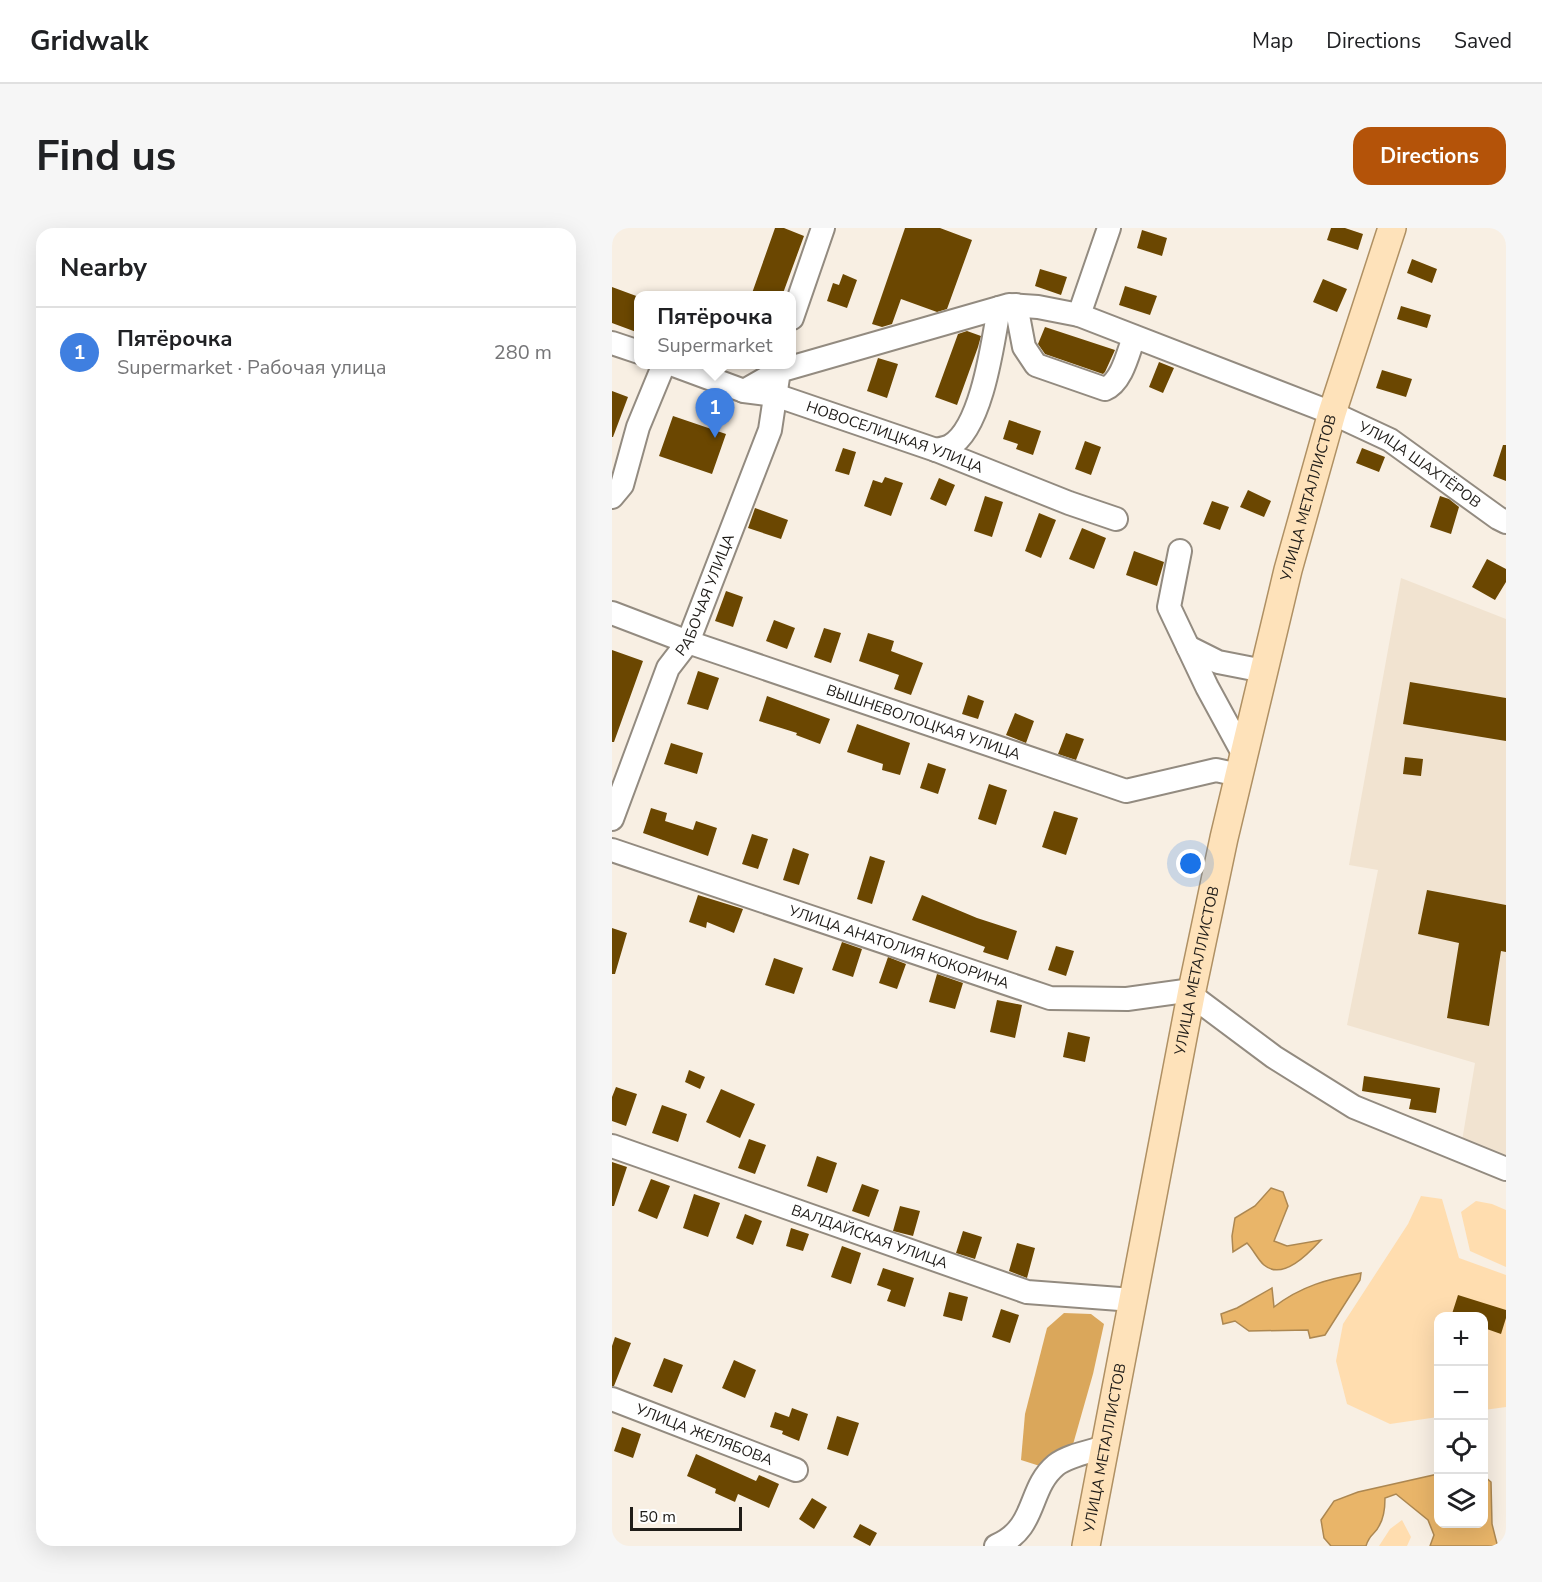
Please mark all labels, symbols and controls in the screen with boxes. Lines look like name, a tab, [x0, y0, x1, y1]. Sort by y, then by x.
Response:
text: Gridwalk	[30, 22, 148, 60]
text: Map	[1252, 27, 1293, 55]
text: Directions	[1326, 27, 1421, 55]
text: Saved	[1454, 27, 1512, 55]
button: Directions	[1353, 127, 1506, 185]
text: Find us	[36, 128, 176, 185]
text: Nearby	[60, 250, 147, 285]
popup	[634, 291, 796, 369]
text: Пятёрочка	[657, 302, 773, 332]
text: Пятёрочка	[117, 324, 233, 354]
text: Supermarket	[657, 332, 772, 359]
text: 1	[74, 339, 86, 366]
text: 280 m	[494, 339, 552, 366]
text: Supermarket · Рабочая улица	[117, 354, 386, 381]
pin: 1	[696, 388, 734, 438]
street label: НОВОСЕЛИЦКАЯ УЛИЦА	[804, 396, 986, 478]
street label: УЛИЦА МЕТАЛЛИСТОВ	[1276, 412, 1341, 584]
street label: УЛИЦА ШАХТЁРОВ	[1354, 416, 1485, 513]
street label: РАБОЧАЯ УЛИЦА	[671, 531, 739, 660]
street label: ВЫШНЕВОЛОЦКАЯ УЛИЦА	[824, 680, 1023, 764]
your location	[1176, 849, 1205, 878]
street label: УЛИЦА МЕТАЛЛИСТОВ	[1170, 884, 1224, 1058]
street label: УЛИЦА АНАТОЛИЯ КОКОРИНА	[785, 900, 1012, 994]
street label: ВАЛДАЙСКАЯ УЛИЦА	[788, 1200, 951, 1273]
map controls	[1434, 1312, 1488, 1528]
button: +	[1434, 1312, 1488, 1366]
street label: УЛИЦА МЕТАЛЛИСТОВ	[1079, 1361, 1131, 1535]
button: −	[1434, 1366, 1488, 1420]
street label: УЛИЦА ЖЕЛЯБОВА	[632, 1399, 776, 1470]
button: locate	[1434, 1420, 1488, 1474]
button: layers	[1434, 1474, 1488, 1528]
scale bar	[630, 1504, 742, 1532]
text: 50 m	[639, 1506, 676, 1528]

